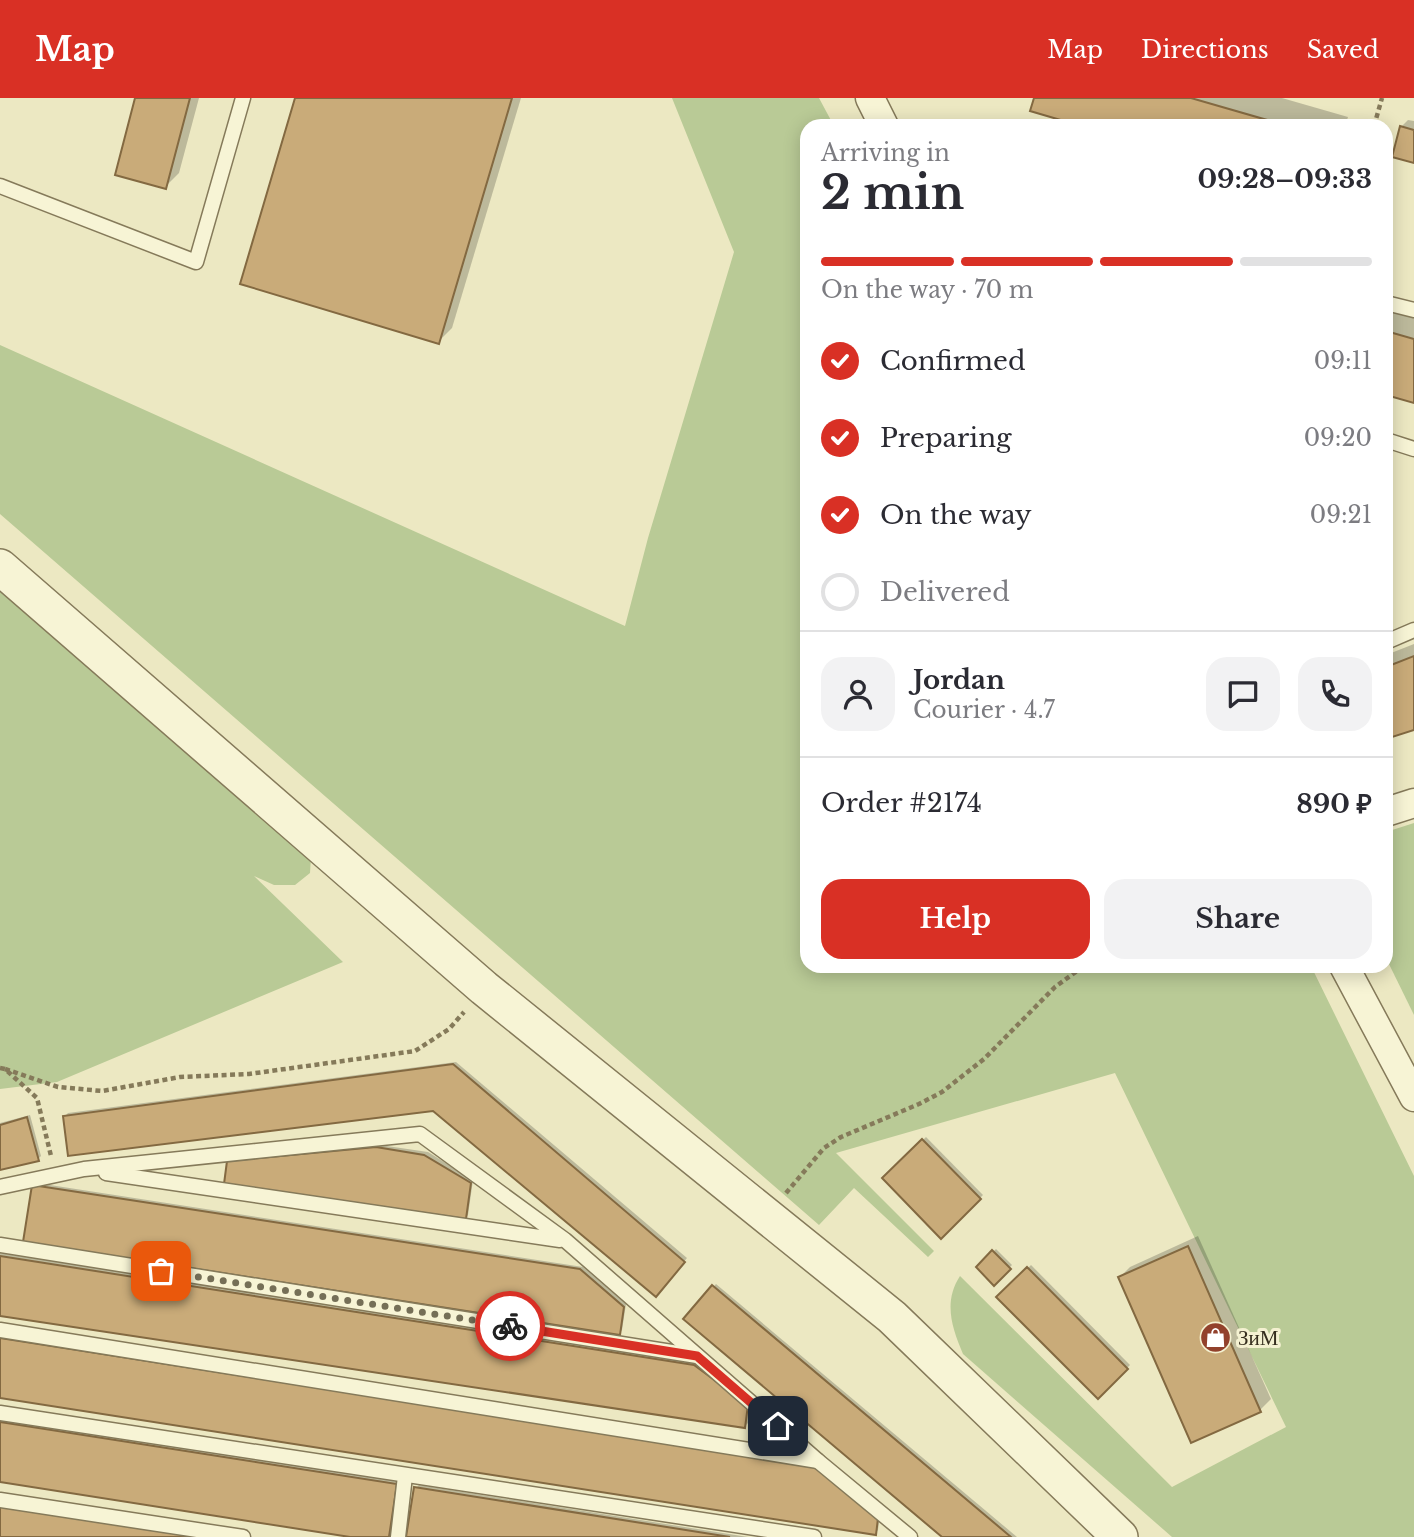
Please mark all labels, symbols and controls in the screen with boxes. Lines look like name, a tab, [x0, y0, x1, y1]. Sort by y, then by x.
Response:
text: Map	[35, 29, 115, 70]
text: Map	[1047, 35, 1103, 64]
text: Directions	[1141, 35, 1269, 64]
text: Saved	[1307, 35, 1379, 64]
text: Arriving in	[821, 139, 950, 167]
text: 09:28–09:33	[1197, 163, 1372, 195]
text: 2 min	[821, 164, 964, 221]
text: On the way · 70 m	[821, 276, 1034, 304]
icon: check	[821, 342, 859, 380]
text: Confirmed	[880, 345, 1025, 377]
text: 09:11	[1314, 347, 1372, 375]
icon: check	[821, 419, 859, 457]
text: Preparing	[880, 422, 1012, 454]
text: 09:20	[1304, 424, 1372, 452]
icon: check	[821, 496, 859, 534]
text: On the way	[880, 499, 1032, 531]
text: 09:21	[1310, 501, 1372, 529]
text: Delivered	[880, 576, 1010, 608]
button: person	[821, 657, 895, 731]
button: chat	[1206, 657, 1280, 731]
button: phone	[1298, 657, 1372, 731]
text: Jordan	[913, 664, 1005, 696]
text: Courier · 4.7	[913, 696, 1055, 724]
text: Order #2174	[821, 787, 982, 819]
text: 890 ₽	[1296, 788, 1372, 820]
button: Help	[821, 879, 1090, 959]
button: Share	[1104, 879, 1372, 959]
pin	[131, 1241, 191, 1301]
icon: bag	[142, 1252, 180, 1290]
courier	[475, 1291, 545, 1361]
icon: bike	[491, 1307, 529, 1345]
shop icon: ЗиМ	[1198, 1321, 1232, 1355]
place label: ЗиМ	[1238, 1325, 1279, 1351]
pin	[748, 1396, 808, 1456]
icon: home	[759, 1407, 797, 1445]

